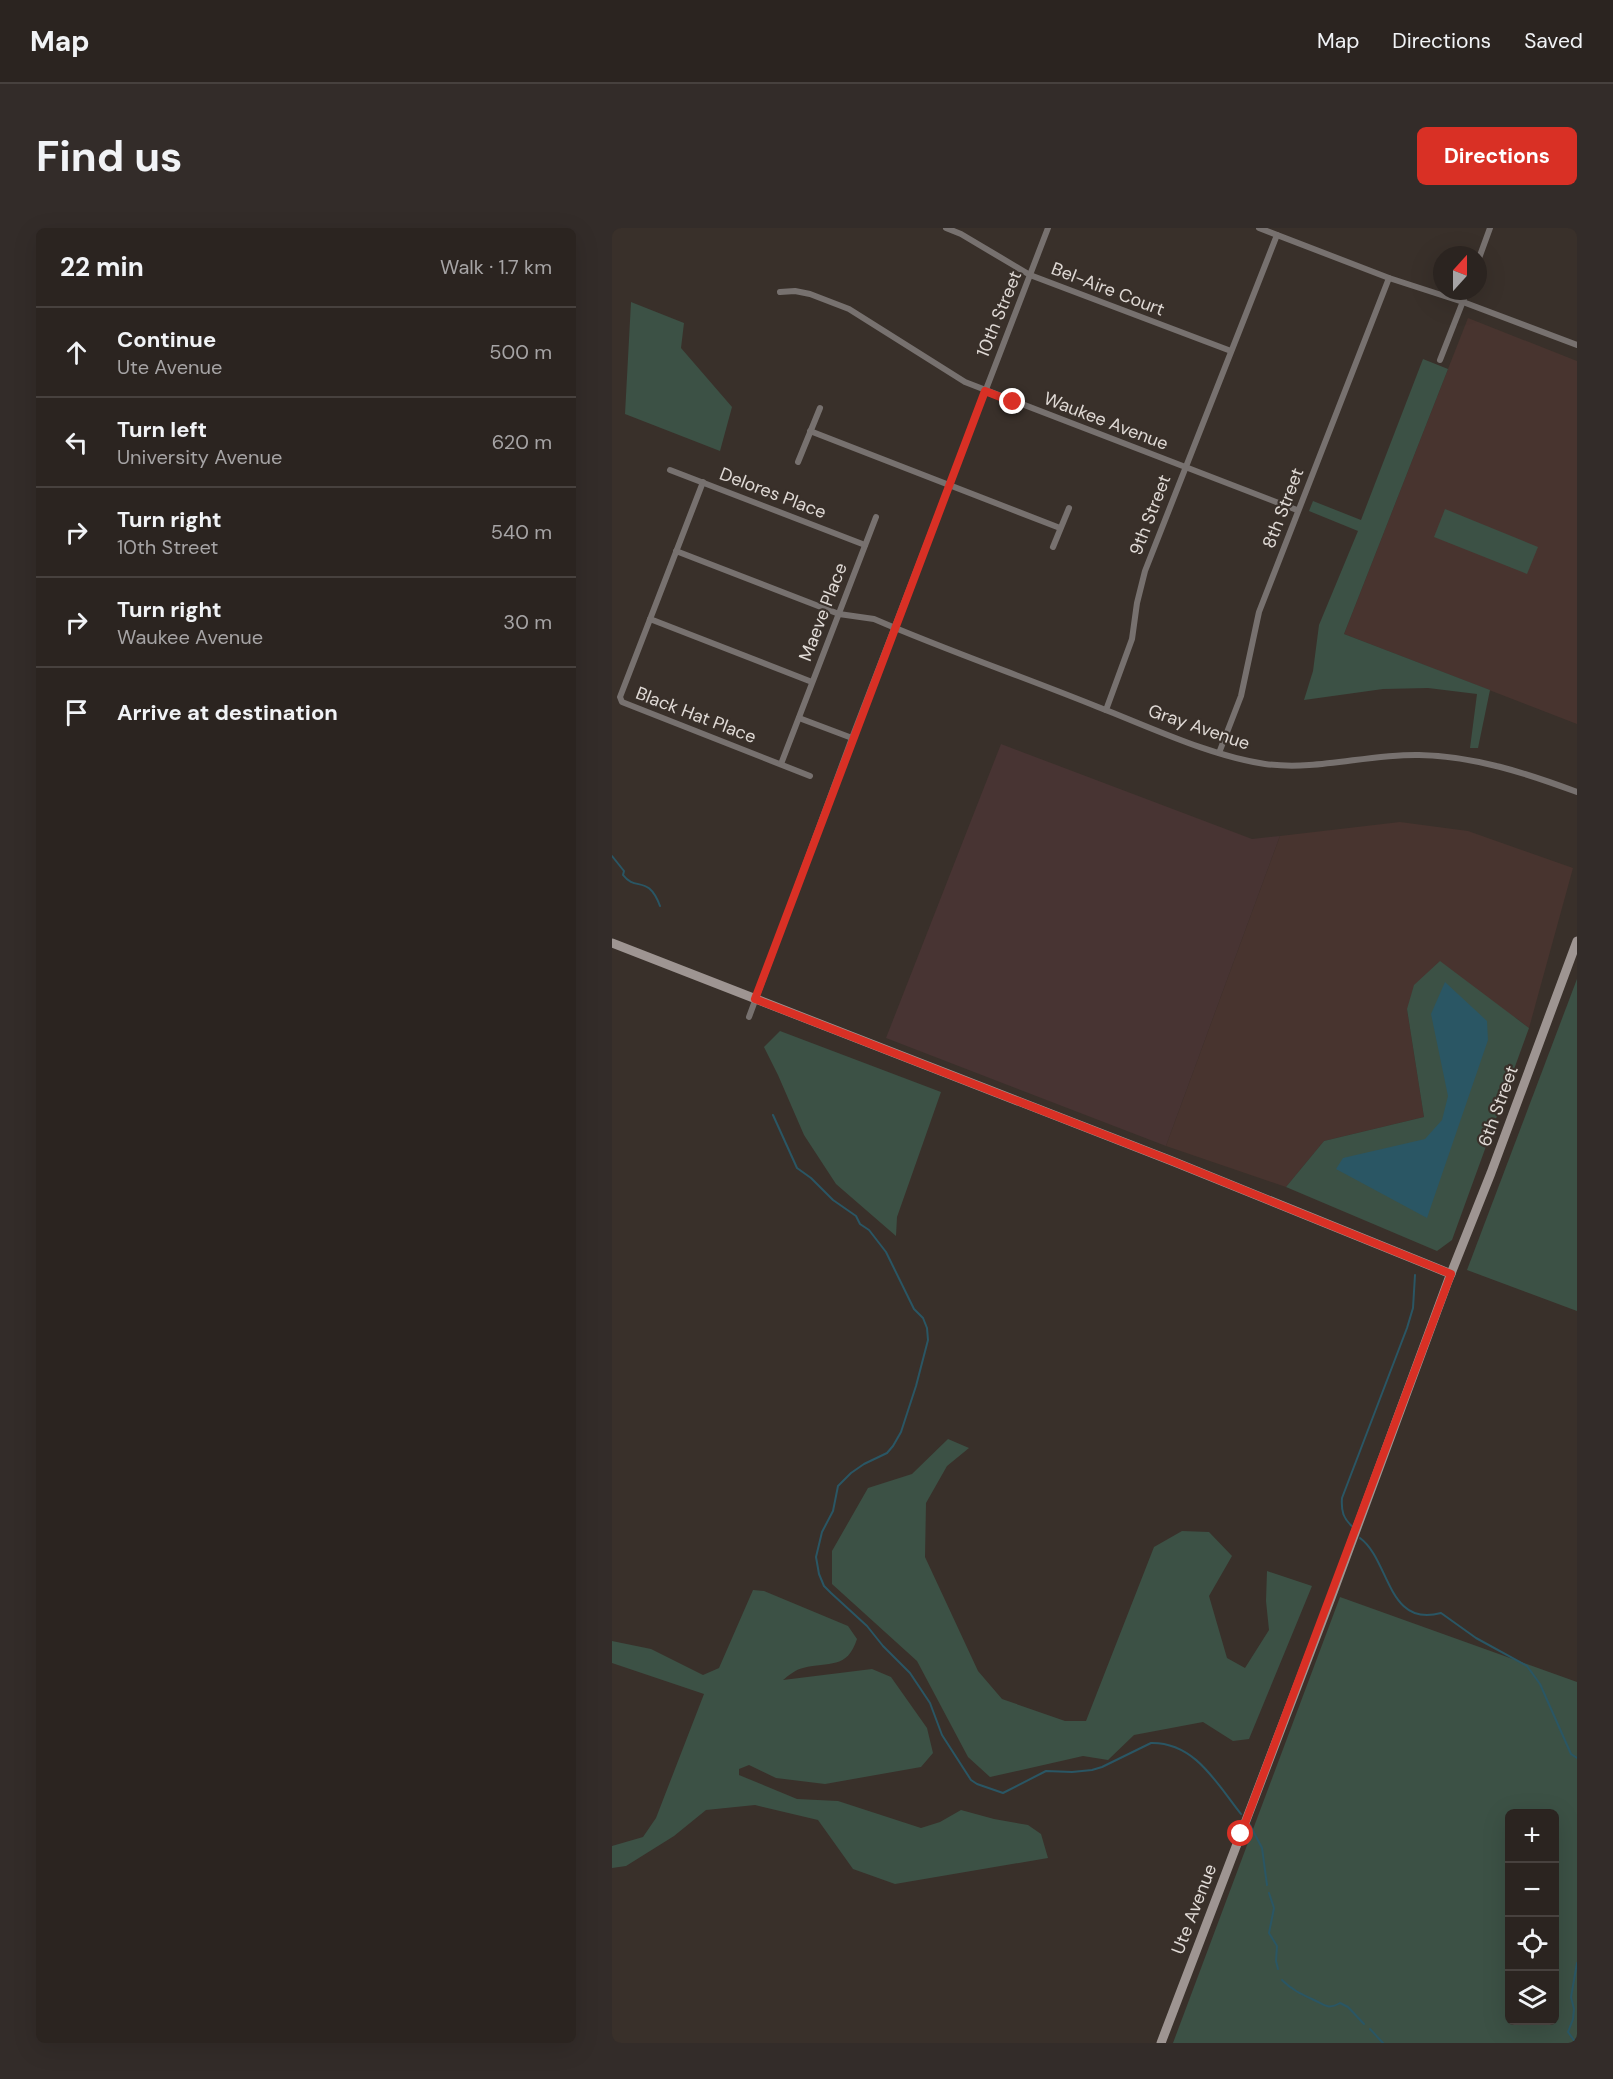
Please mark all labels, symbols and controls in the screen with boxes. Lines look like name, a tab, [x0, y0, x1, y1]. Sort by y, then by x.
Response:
text: Map	[30, 23, 90, 60]
text: Map	[1317, 27, 1359, 55]
text: Directions	[1392, 27, 1491, 55]
text: Saved	[1524, 27, 1583, 55]
button: Directions	[1417, 127, 1577, 185]
text: Find us	[36, 129, 182, 184]
north arrow	[1433, 246, 1487, 300]
text: 22 min	[60, 250, 144, 284]
text: Walk · 1.7 km	[440, 254, 552, 280]
street label: Bel-Aire Court	[1048, 256, 1168, 322]
street label: 10th Street	[971, 267, 1027, 361]
text: Continue	[117, 325, 216, 354]
icon: ahead	[60, 336, 93, 369]
text: 500 m	[489, 339, 552, 365]
text: Ute Avenue	[117, 354, 222, 380]
street label: Waukee Avenue	[1040, 386, 1172, 456]
route end	[999, 388, 1025, 414]
text: Turn left	[117, 415, 207, 444]
icon: left	[60, 426, 93, 459]
text: 620 m	[492, 429, 552, 455]
text: University Avenue	[117, 444, 282, 470]
street label: Delores Place	[716, 462, 830, 524]
street label: 8th Street	[1257, 464, 1309, 552]
street label: 9th Street	[1124, 471, 1176, 559]
text: Turn right	[117, 505, 222, 534]
icon: right	[60, 516, 93, 549]
text: 540 m	[491, 519, 552, 545]
text: 10th Street	[117, 534, 218, 560]
street label: Maeve Place	[793, 559, 853, 665]
text: Turn right	[117, 595, 222, 624]
icon: right	[60, 606, 93, 639]
text: 30 m	[503, 609, 552, 635]
text: Waukee Avenue	[117, 624, 263, 650]
street label: Black Hat Place	[632, 681, 760, 749]
icon: arrive	[60, 696, 93, 729]
text: Arrive at destination	[117, 698, 338, 727]
street label: Gray Avenue	[1145, 698, 1253, 756]
street label: 6th Street	[1472, 1062, 1524, 1150]
map controls	[1505, 1809, 1559, 2025]
button: +	[1505, 1809, 1559, 1863]
route start	[1227, 1820, 1253, 1846]
street label: Ute Avenue	[1166, 1860, 1222, 1958]
button: −	[1505, 1863, 1559, 1917]
button: locate	[1505, 1917, 1559, 1971]
button: layers	[1505, 1971, 1559, 2025]

